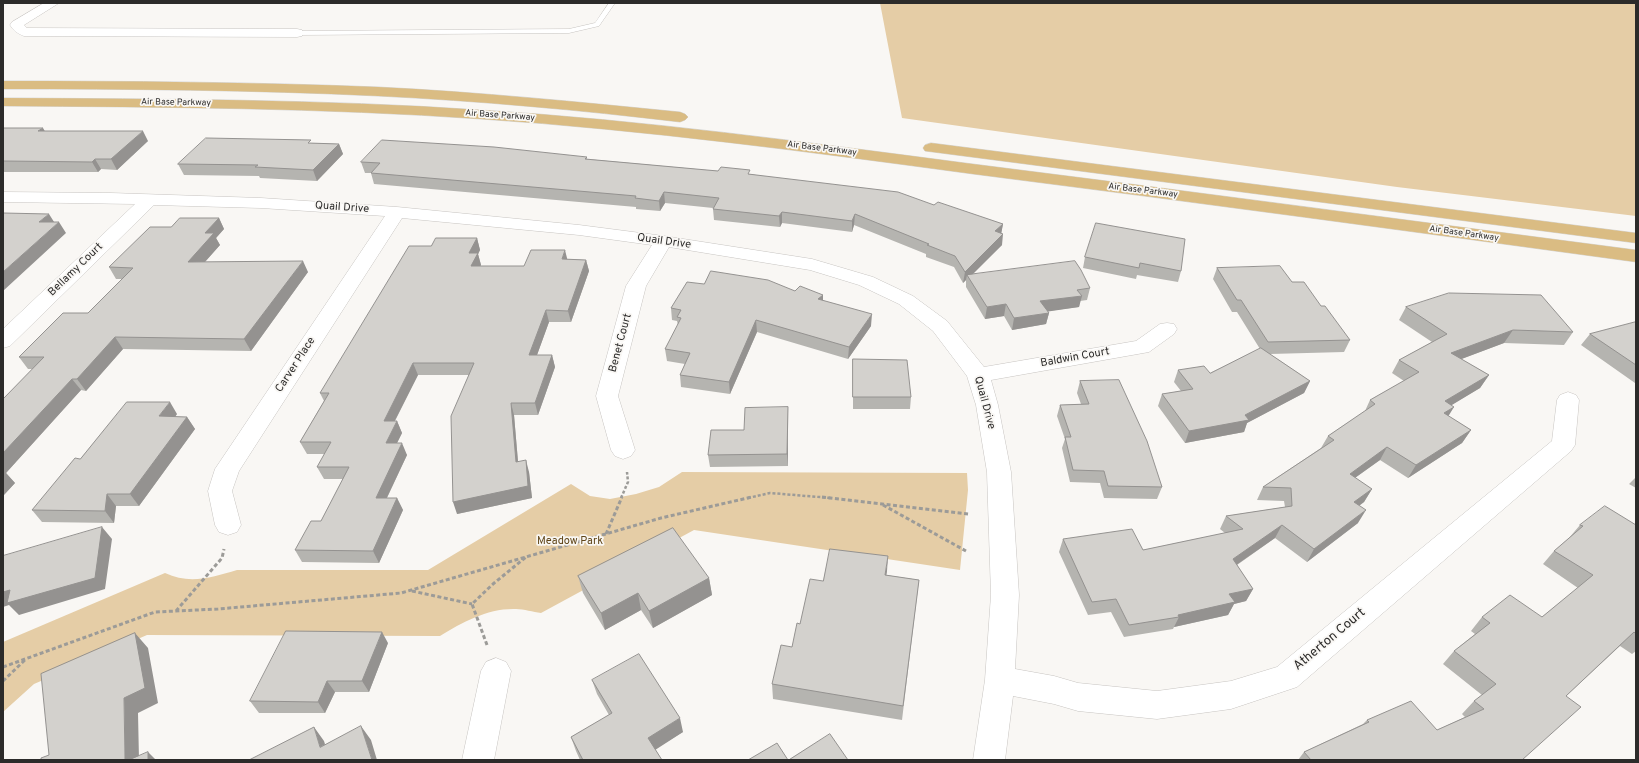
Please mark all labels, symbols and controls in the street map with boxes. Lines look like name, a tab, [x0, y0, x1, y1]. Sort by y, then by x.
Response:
street label: Air Base Parkway	[141, 97, 211, 109]
street label: Air Base Parkway	[465, 108, 535, 124]
street label: Air Base Parkway	[787, 139, 857, 159]
street label: Air Base Parkway	[1108, 181, 1178, 201]
street label: Quail Drive	[314, 200, 370, 216]
street label: Air Base Parkway	[1429, 224, 1499, 244]
street label: Quail Drive	[636, 232, 692, 252]
street label: Bellamy Court	[46, 241, 106, 299]
street label: Benet Court	[607, 312, 635, 374]
street label: Carver Place	[273, 335, 319, 395]
street label: Baldwin Court	[1039, 345, 1111, 371]
street label: Quail Drive	[971, 375, 997, 431]
park label: Meadow Park	[537, 535, 603, 549]
street label: Atherton Court	[1291, 605, 1369, 675]

